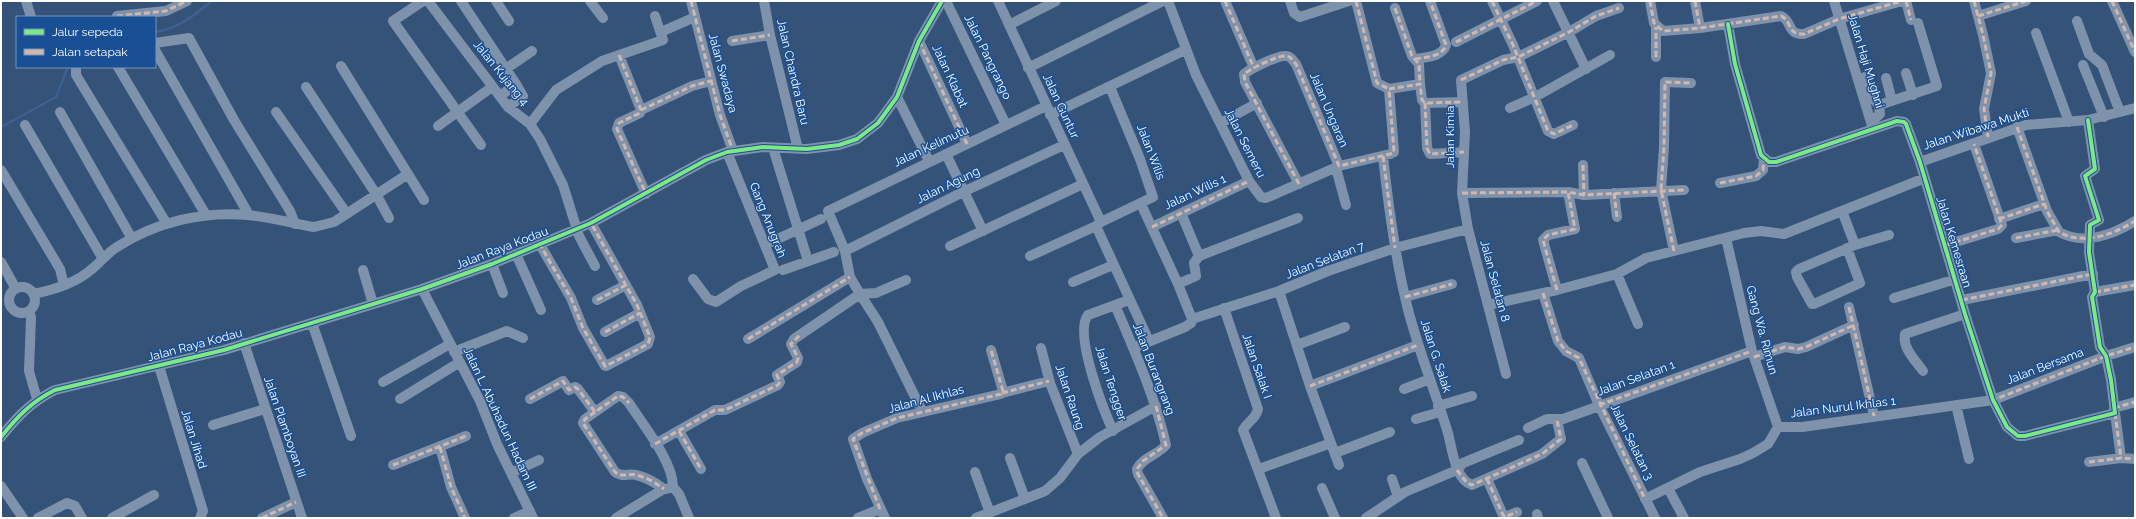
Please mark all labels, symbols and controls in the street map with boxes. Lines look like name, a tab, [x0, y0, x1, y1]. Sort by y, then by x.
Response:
street label: Jalan Pangrango	[961, 12, 1015, 102]
street label: Jalan Haji Mughni	[1845, 12, 1887, 110]
legend	[16, 16, 156, 68]
street label: Jalan Chandra Baru	[774, 18, 812, 126]
text: Jalur sepeda	[52, 25, 123, 39]
street label: Jalan Swadaya	[706, 32, 740, 114]
street label: Jalan Kujang 4	[470, 38, 532, 109]
street label: Jalan Klabat	[929, 42, 971, 110]
text: Jalan setapak	[52, 45, 128, 59]
street label: Jalan Guntur	[1040, 71, 1082, 141]
street label: Jalan Ungaran	[1307, 71, 1351, 149]
street label: Jalan Wibawa Mukti	[1921, 105, 2031, 153]
street label: Jalan Semeru	[1222, 106, 1268, 180]
street label: Jalan Kimia	[1443, 106, 1457, 168]
street label: Jalan Kelimutu	[891, 122, 971, 170]
street label: Jalan Wilis	[1134, 122, 1168, 182]
street label: Jalan Agung	[914, 164, 982, 206]
street label: Jalan Wilis 1	[1162, 172, 1228, 212]
street label: Gang Anugrah	[747, 180, 789, 260]
street label: Jalan Kemesraan	[1933, 195, 1975, 289]
street label: Jalan Raya Kodau	[454, 224, 550, 272]
street label: Jalan Selatan 7	[1284, 238, 1367, 281]
street label: Jalan Selatan 8	[1477, 239, 1513, 323]
street label: Gang Wa. Rimun	[1743, 284, 1781, 376]
street label: Jalan G. Salak	[1418, 318, 1455, 395]
street label: Jalan Burangrang	[1130, 321, 1178, 417]
street label: Jalan Raya Kodau	[146, 326, 244, 364]
street label: Jalan Salak I	[1239, 332, 1275, 400]
street label: Jalan Tengger	[1092, 344, 1130, 423]
street label: Jalan L. Abuhadun Hadam III	[460, 345, 540, 493]
street label: Jalan Bersama	[2005, 345, 2085, 387]
street label: Jalan Selatan 1	[1595, 357, 1677, 399]
street label: Jalan Raung	[1052, 363, 1088, 431]
street label: Jalan Plamboyan III	[261, 374, 309, 480]
street label: Jalan Al Ikhlas	[887, 382, 966, 416]
street label: Jalan Nurul Ikhlas 1	[1790, 394, 1896, 420]
street label: Jalan Selatan 3	[1607, 402, 1657, 482]
street label: Jalan Jihad	[178, 408, 210, 470]

